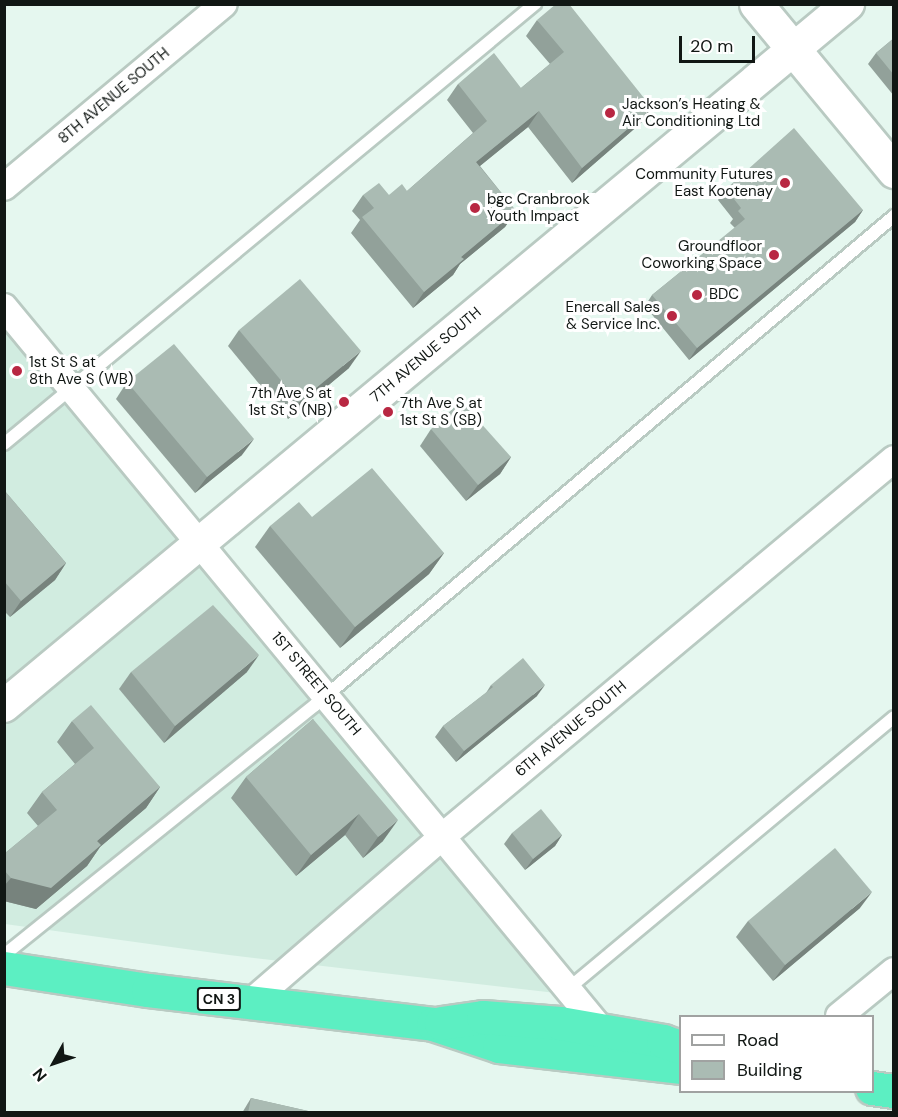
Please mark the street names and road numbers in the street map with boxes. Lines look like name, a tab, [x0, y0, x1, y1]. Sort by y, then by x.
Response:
street label: 8TH AVENUE SOUTH	[55, 44, 173, 148]
street label: 7TH AVENUE SOUTH	[367, 303, 485, 407]
street label: 1ST STREET SOUTH	[268, 629, 364, 739]
street label: 6TH AVENUE SOUTH	[512, 677, 630, 781]
road number: CN 3	[196, 988, 242, 1010]

